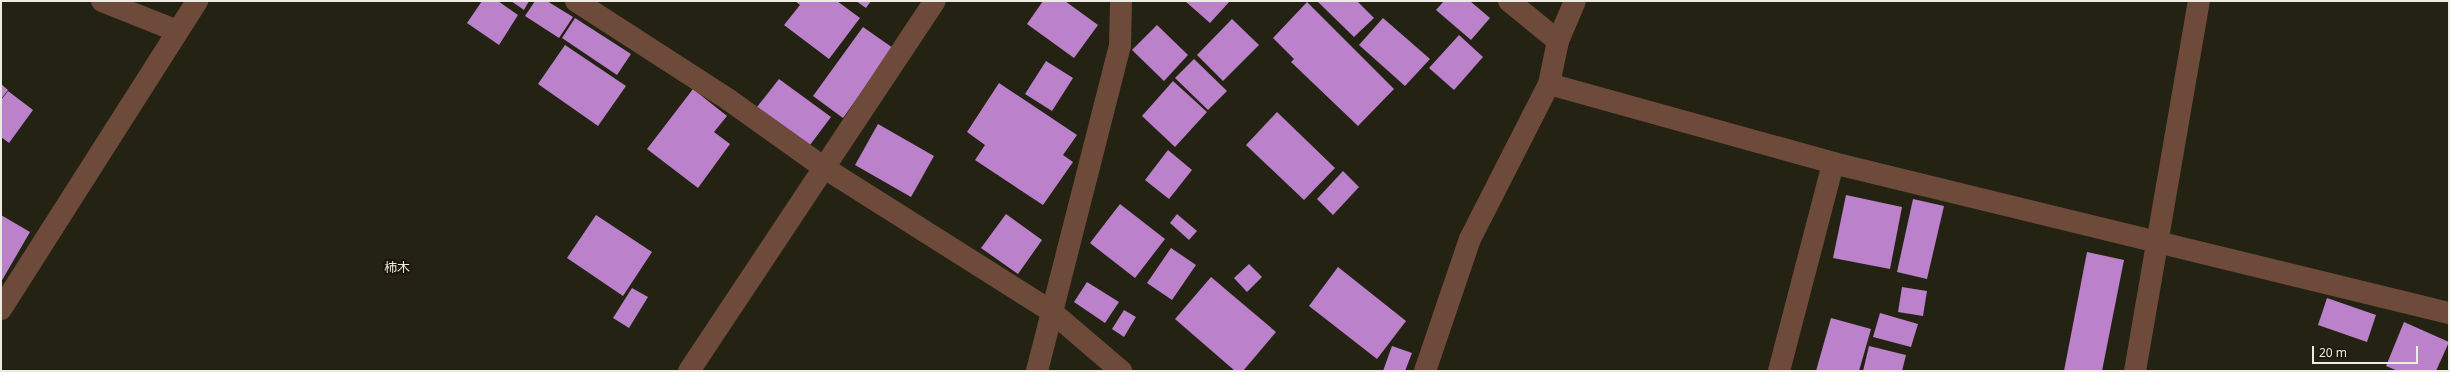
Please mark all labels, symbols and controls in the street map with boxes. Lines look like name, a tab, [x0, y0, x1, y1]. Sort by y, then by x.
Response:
district label: 柿木	[384, 259, 410, 275]
scale bar	[2314, 338, 2420, 364]
text: 20 m	[2319, 344, 2347, 361]

